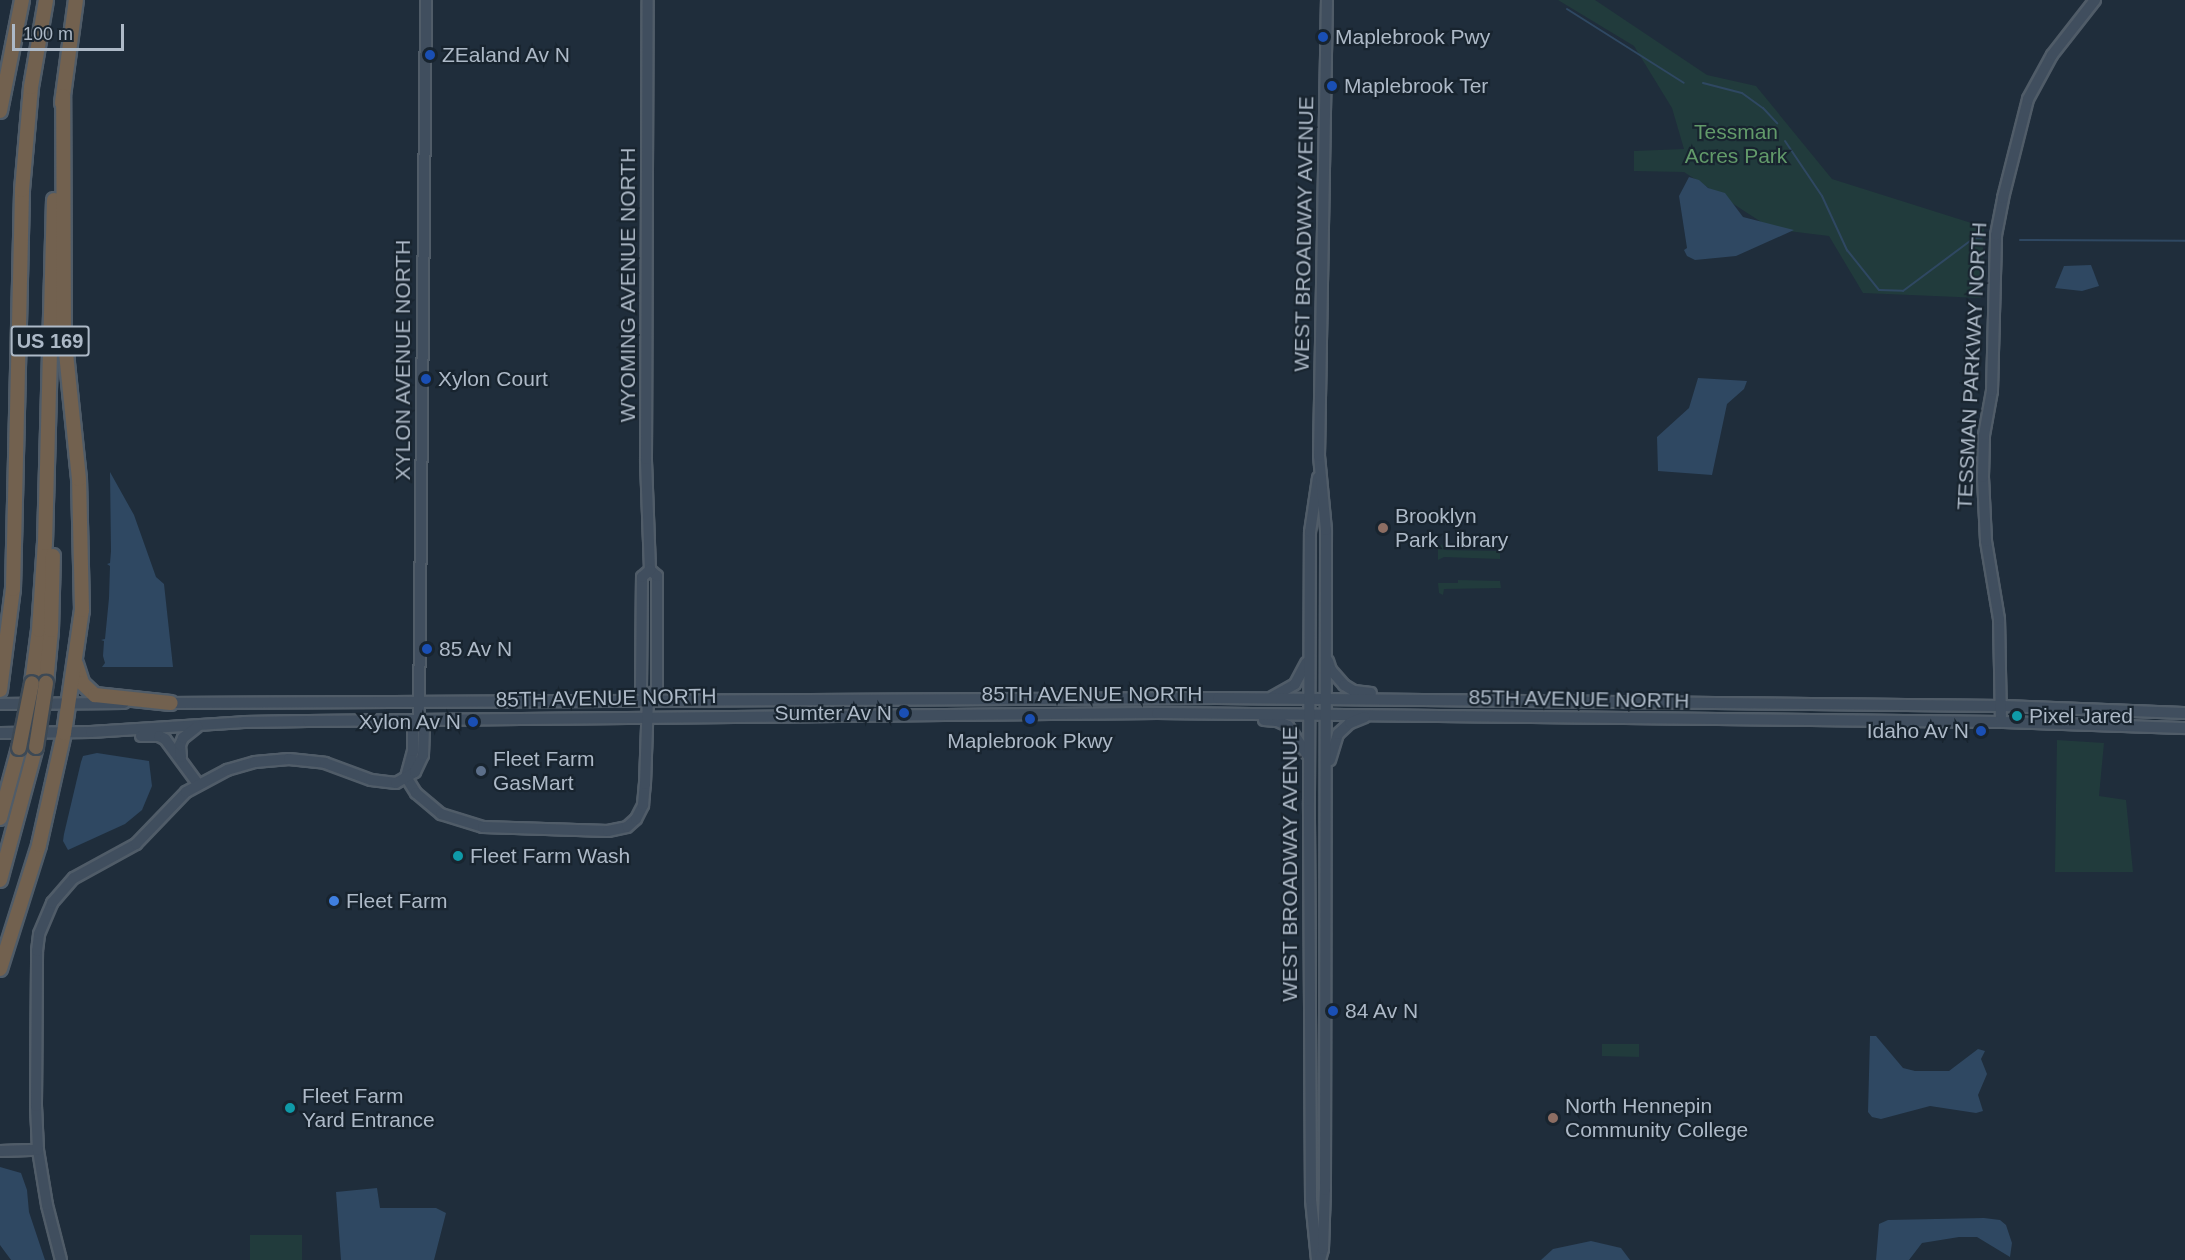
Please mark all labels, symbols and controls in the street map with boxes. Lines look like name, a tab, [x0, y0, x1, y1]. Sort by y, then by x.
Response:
scale bar	[15, 12, 128, 50]
text: 100 m	[23, 24, 73, 44]
place label: Maplebrook Pwy	[1335, 24, 1490, 50]
marker: Maplebrook Pwy	[1316, 30, 1330, 44]
place label: ZEaland Av N	[442, 42, 571, 68]
marker: ZEaland Av N	[423, 48, 437, 62]
place label: Maplebrook Ter	[1344, 73, 1489, 99]
marker: Maplebrook Ter	[1325, 79, 1339, 93]
street label: WEST BROADWAY AVENUE	[1289, 95, 1319, 373]
park label: Tessman Acres Park	[1685, 119, 1787, 169]
street label: WYOMING AVENUE NORTH	[615, 147, 641, 423]
street label: TESSMAN PARKWAY NORTH	[1952, 221, 1992, 511]
street label: XYLON AVENUE NORTH	[390, 239, 416, 481]
road number: US 169	[10, 324, 90, 358]
place label: Xylon Court	[438, 366, 548, 392]
marker: Xylon Court	[419, 372, 433, 386]
place label: Brooklyn Park Library	[1395, 503, 1508, 553]
marker: Brooklyn Park Library	[1376, 521, 1390, 535]
place label: 85 Av N	[439, 636, 513, 662]
marker: 85 Av N	[420, 642, 434, 656]
street label: 85TH AVENUE NORTH	[981, 681, 1203, 707]
street label: 85TH AVENUE NORTH	[495, 683, 717, 713]
street label: 85TH AVENUE NORTH	[1468, 684, 1690, 714]
place label: Sumter Av N	[773, 700, 892, 726]
place label: Pixel Jared	[2029, 703, 2133, 729]
marker: Sumter Av N	[897, 706, 911, 720]
place label: Xylon Av N	[358, 709, 461, 735]
marker: Pixel Jared	[2010, 709, 2024, 723]
marker: Maplebrook Pkwy	[1023, 712, 1037, 726]
marker: Xylon Av N	[466, 715, 480, 729]
place label: Idaho Av N	[1865, 718, 1969, 744]
marker: Idaho Av N	[1974, 724, 1988, 738]
street label: WEST BROADWAY AVENUE	[1277, 725, 1303, 1003]
place label: Maplebrook Pkwy	[947, 728, 1113, 754]
place label: Fleet Farm GasMart	[493, 746, 595, 796]
marker: Fleet Farm GasMart	[474, 764, 488, 778]
place label: Fleet Farm Wash	[470, 843, 630, 869]
marker: Fleet Farm Wash	[451, 849, 465, 863]
place label: Fleet Farm	[346, 888, 448, 914]
marker: Fleet Farm	[327, 894, 341, 908]
place label: 84 Av N	[1345, 998, 1419, 1024]
marker: 84 Av N	[1326, 1004, 1340, 1018]
place label: Fleet Farm Yard Entrance	[302, 1083, 435, 1133]
place label: North Hennepin Community College	[1565, 1093, 1748, 1143]
marker: Fleet Farm Yard Entrance	[283, 1101, 297, 1115]
marker: North Hennepin Community College	[1546, 1111, 1560, 1125]

